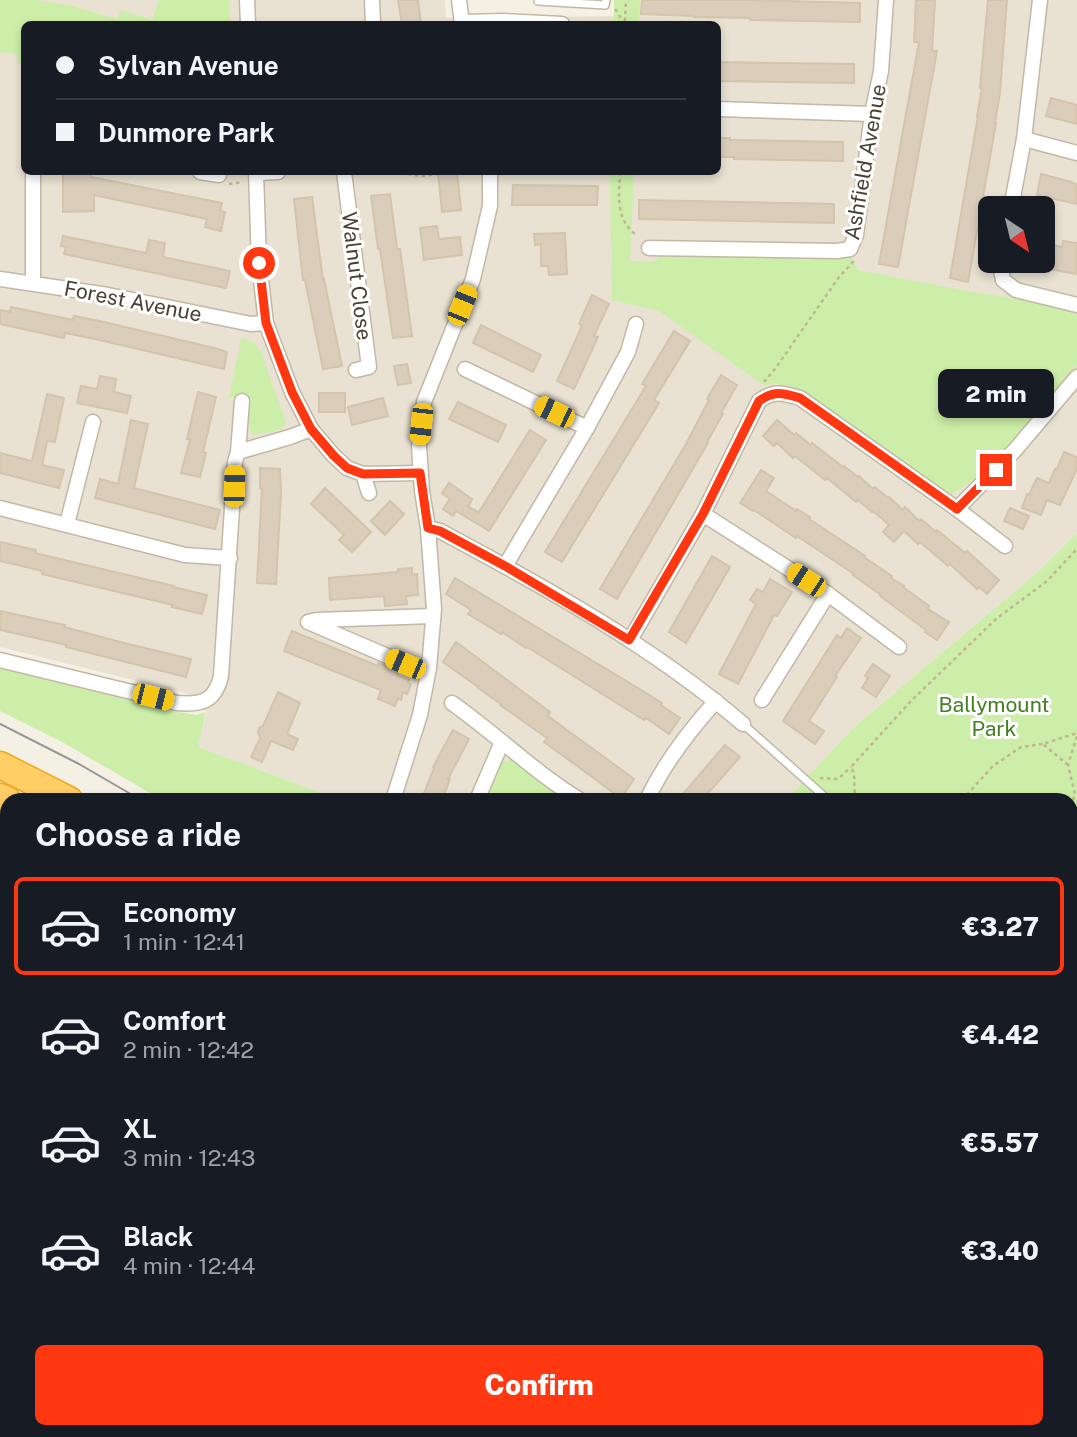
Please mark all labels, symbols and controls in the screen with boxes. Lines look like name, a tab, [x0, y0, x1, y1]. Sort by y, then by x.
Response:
text: Sylvan Avenue	[98, 50, 279, 81]
street label: Ashfield Avenue	[839, 82, 891, 242]
text: Dunmore Park	[98, 117, 275, 148]
north arrow	[978, 196, 1055, 273]
map controls	[978, 196, 1055, 273]
street label: Walnut Close	[337, 210, 377, 342]
route start	[243, 247, 275, 279]
street label: Forest Avenue	[62, 275, 204, 327]
car	[445, 282, 480, 328]
callout: 2 min	[938, 368, 1054, 418]
text: 2 min	[965, 380, 1027, 407]
car	[531, 393, 578, 431]
car	[409, 402, 434, 446]
route end	[980, 454, 1012, 486]
car	[223, 465, 246, 507]
car	[783, 560, 830, 600]
car	[382, 646, 429, 682]
car	[131, 682, 176, 712]
park label: Ballymount Park	[938, 692, 1050, 741]
text: Choose a ride	[35, 816, 241, 853]
icon: car	[39, 895, 102, 958]
text: Economy	[123, 897, 236, 928]
text: €3.27	[962, 911, 1039, 942]
text: 1 min · 12:41	[123, 928, 245, 955]
icon: car	[39, 1003, 102, 1066]
text: Comfort	[123, 1005, 226, 1036]
text: €4.42	[962, 1019, 1039, 1050]
text: 2 min · 12:42	[123, 1036, 254, 1063]
icon: car	[39, 1111, 102, 1174]
text: XL	[123, 1113, 157, 1144]
text: €5.57	[961, 1127, 1039, 1158]
text: 3 min · 12:43	[123, 1144, 255, 1171]
icon: car	[39, 1219, 102, 1282]
text: Black	[123, 1221, 193, 1252]
text: €3.40	[962, 1235, 1039, 1266]
text: 4 min · 12:44	[123, 1252, 255, 1279]
button: Confirm	[35, 1345, 1043, 1425]

